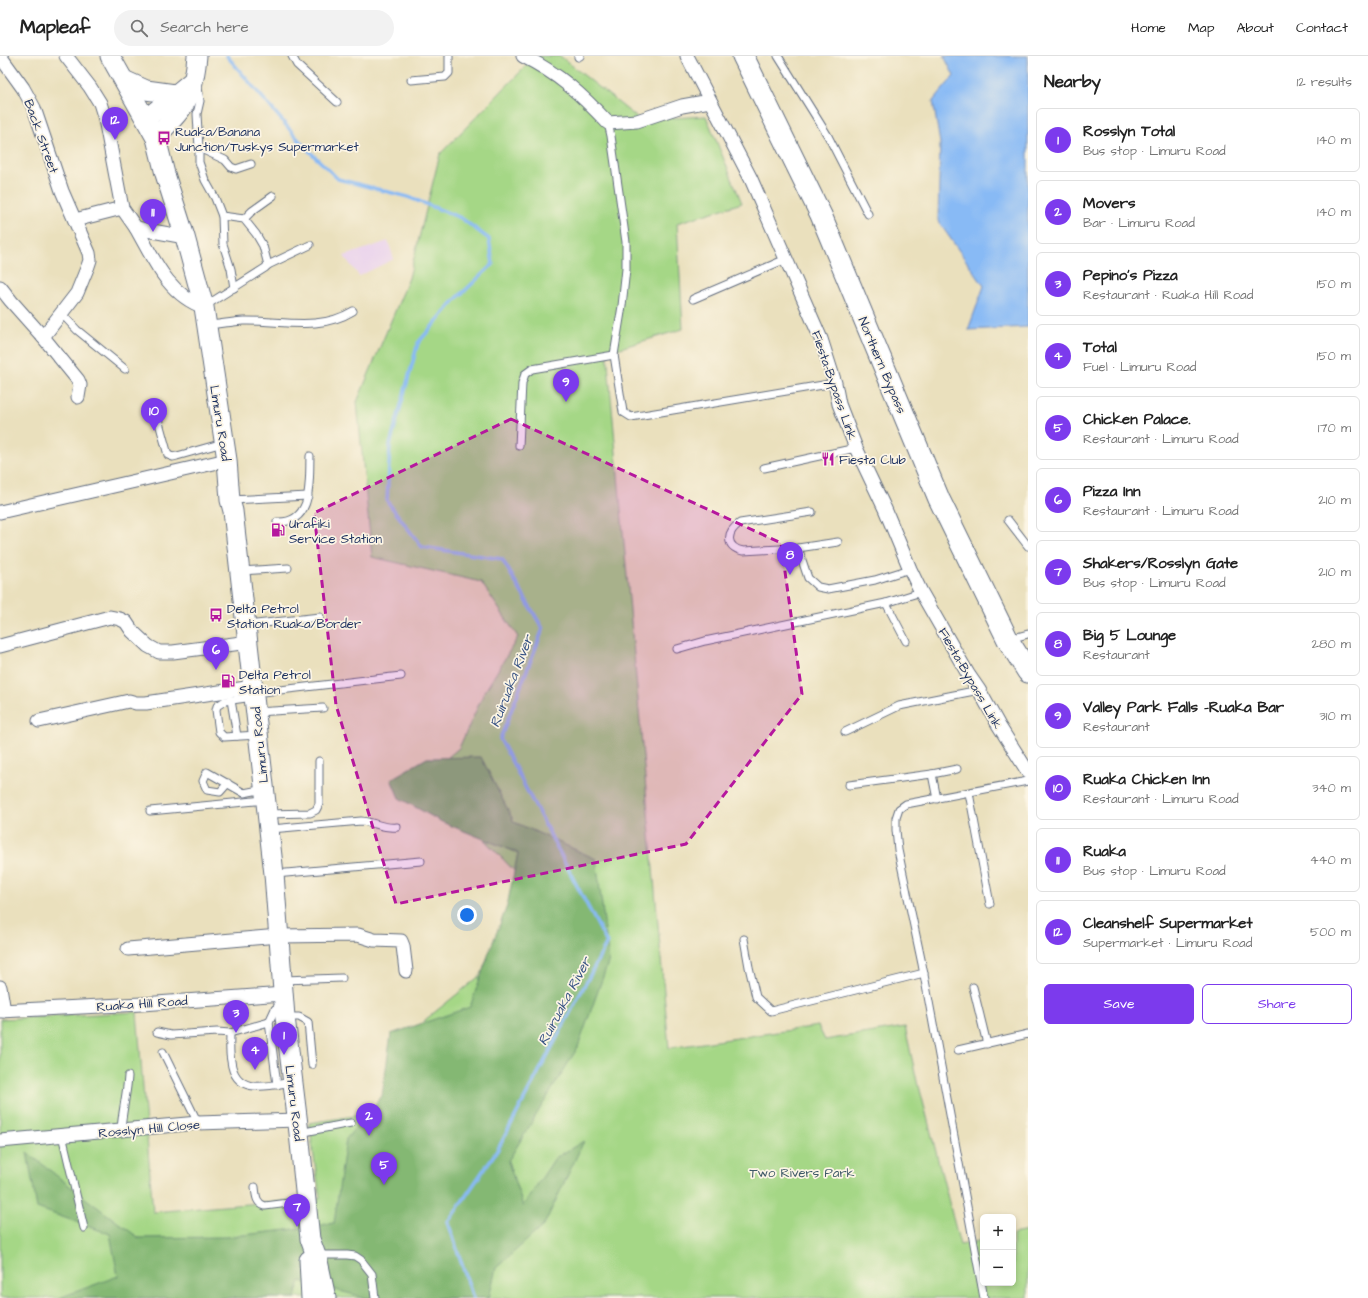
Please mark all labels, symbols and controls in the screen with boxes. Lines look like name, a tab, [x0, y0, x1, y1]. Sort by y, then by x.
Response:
search box	[114, 10, 394, 46]
text: Mapleaf	[20, 14, 90, 41]
icon: search	[128, 17, 150, 39]
text: Search here	[160, 17, 249, 38]
text: Home	[1131, 18, 1166, 38]
text: Map	[1188, 18, 1214, 38]
text: About	[1236, 18, 1274, 38]
text: Contact	[1296, 18, 1348, 38]
text: Nearby	[1044, 70, 1101, 94]
text: 12 results	[1297, 73, 1352, 91]
street label: Back Street	[19, 97, 63, 176]
pin: 12	[102, 107, 128, 140]
text: Rosslyn Total	[1083, 121, 1175, 142]
place label: Ruaka/Banana Junction/Tuskys Supermarket	[175, 123, 360, 157]
bus stop icon: Ruaka/Banana Junction/Tuskys Supermarket	[156, 130, 172, 146]
text: 1	[1057, 131, 1059, 149]
text: 140 m	[1317, 131, 1351, 149]
text: Bus stop · Limuru Road	[1083, 142, 1226, 160]
text: Movers	[1083, 193, 1136, 214]
pin: 11	[140, 199, 166, 232]
text: 2	[1054, 203, 1062, 221]
text: 140 m	[1317, 203, 1351, 221]
text: Bar · Limuru Road	[1083, 214, 1195, 232]
text: Pepino's Pizza	[1083, 265, 1178, 286]
text: 3	[1055, 275, 1061, 293]
text: 150 m	[1317, 275, 1351, 293]
text: Restaurant · Ruaka Hill Road	[1083, 286, 1253, 304]
street label: Northern Bypass	[853, 314, 911, 417]
street label: Fiesta-Bypass Link	[806, 328, 861, 443]
text: Total	[1083, 337, 1117, 358]
text: 4	[1054, 347, 1062, 365]
text: 150 m	[1317, 347, 1351, 365]
text: Fuel · Limuru Road	[1083, 358, 1196, 376]
pin: 9	[553, 369, 579, 402]
street label: Limuru Road	[205, 384, 235, 463]
pin: 10	[141, 398, 167, 431]
text: Chicken Palace.	[1083, 409, 1191, 430]
text: 5	[1053, 419, 1063, 437]
text: 170 m	[1318, 419, 1351, 437]
text: Restaurant · Limuru Road	[1083, 430, 1239, 448]
restaurant icon: Fiesta Club	[820, 451, 836, 467]
place label: Fiesta Club	[839, 451, 906, 469]
text: Pizza Inn	[1083, 481, 1141, 502]
text: 6	[1054, 491, 1062, 509]
text: 210 m	[1318, 491, 1351, 509]
text: Restaurant · Limuru Road	[1083, 502, 1239, 520]
place label: Urafiki Service Station	[289, 515, 382, 548]
fuel station icon: Urafiki Service Station	[270, 522, 286, 538]
pin: 8	[777, 542, 803, 575]
text: Shakers/Rosslyn Gate	[1083, 553, 1238, 574]
text: 7	[1054, 563, 1062, 581]
text: 210 m	[1318, 563, 1351, 581]
text: Bus stop · Limuru Road	[1083, 574, 1226, 592]
place label: Delta Petrol Station Ruaka/Border	[227, 600, 361, 633]
bus stop icon: Delta Petrol Station Ruaka/Border	[208, 607, 224, 623]
street label: Fiesta-Bypass Link	[933, 624, 1007, 733]
text: Big 5 Lounge	[1083, 625, 1176, 646]
water label: Ruiruaka River	[485, 631, 539, 730]
text: 8	[1054, 635, 1062, 653]
text: 280 m	[1312, 635, 1351, 653]
pin: 6	[203, 637, 229, 670]
text: Restaurant	[1083, 646, 1150, 664]
place label: Delta Petrol Station	[239, 666, 311, 699]
fuel station icon: Delta Petrol Station	[220, 673, 236, 689]
text: Valley Park Falls -Ruaka Bar	[1083, 697, 1284, 718]
street label: Limuru Road	[247, 706, 273, 784]
text: 9	[1054, 707, 1062, 725]
text: 310 m	[1319, 707, 1351, 725]
text: Restaurant	[1083, 718, 1150, 736]
text: Ruaka Chicken Inn	[1083, 769, 1210, 790]
text: 10	[1053, 779, 1063, 797]
text: 340 m	[1312, 779, 1351, 797]
text: Restaurant · Limuru Road	[1083, 790, 1239, 808]
text: Ruaka	[1083, 841, 1126, 862]
text: 11	[1056, 851, 1060, 869]
text: 440 m	[1310, 851, 1351, 869]
text: Bus stop · Limuru Road	[1083, 862, 1226, 880]
your location	[457, 905, 477, 925]
text: Cleanshelf Supermarket	[1083, 913, 1253, 934]
text: 12	[1053, 923, 1063, 941]
text: 500 m	[1310, 923, 1351, 941]
text: Supermarket · Limuru Road	[1083, 934, 1252, 952]
water label: Ruiruaka River	[533, 953, 597, 1049]
button: Save	[1044, 984, 1194, 1024]
button: Share	[1202, 984, 1352, 1024]
street label: Ruaka Hill Road	[96, 992, 189, 1016]
pin: 3	[223, 1000, 249, 1033]
pin: 1	[271, 1022, 297, 1055]
pin: 4	[242, 1037, 268, 1070]
street label: Limuru Road	[280, 1064, 308, 1143]
pin: 2	[356, 1103, 382, 1136]
street label: Rosslyn Hill Close	[98, 1116, 201, 1143]
pin: 5	[371, 1152, 397, 1185]
park label: Two Rivers Park	[749, 1164, 855, 1182]
pin: 7	[284, 1194, 310, 1227]
map controls	[980, 1214, 1016, 1286]
button: +	[980, 1214, 1016, 1250]
button: −	[980, 1250, 1016, 1286]

